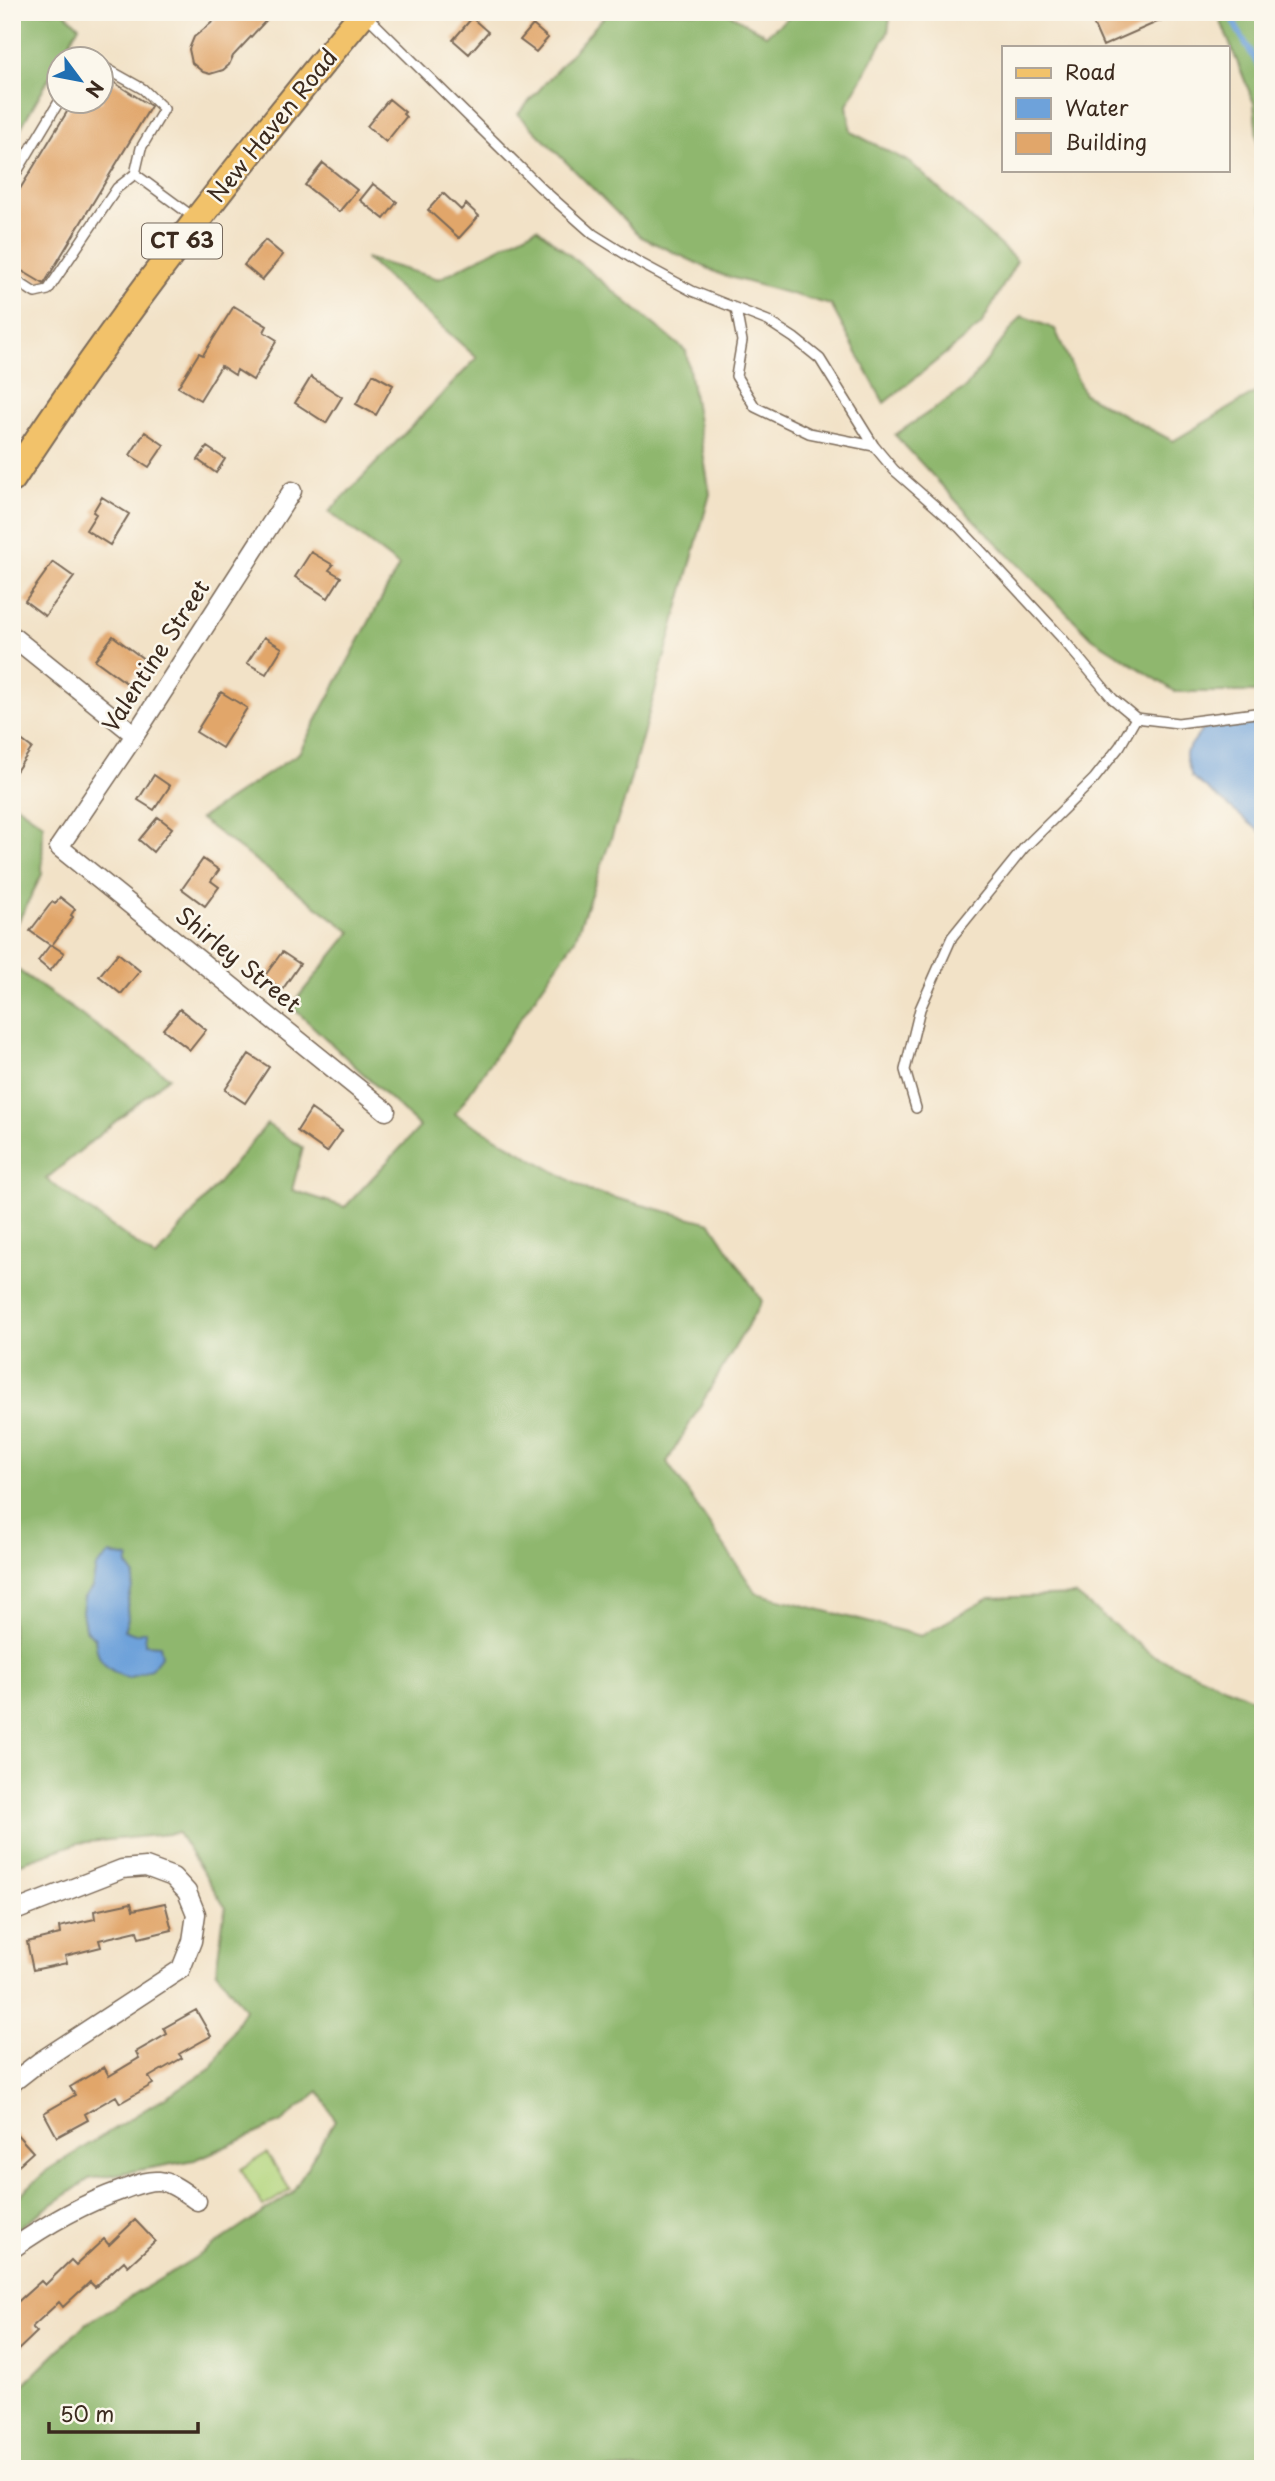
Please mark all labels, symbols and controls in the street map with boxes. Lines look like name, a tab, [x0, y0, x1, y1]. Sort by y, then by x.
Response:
street label: New Haven Road	[199, 40, 345, 210]
north arrow	[46, 46, 116, 116]
legend	[1002, 46, 1230, 172]
text: Road	[1065, 55, 1116, 87]
text: N	[79, 76, 111, 103]
text: Water	[1065, 91, 1129, 123]
text: Building	[1065, 125, 1147, 157]
road number: CT 63	[142, 224, 222, 258]
street label: Valentine Street	[92, 572, 217, 738]
street label: Shirley Street	[169, 897, 309, 1020]
scale bar	[49, 2390, 198, 2434]
text: 50 m	[60, 2397, 114, 2429]

